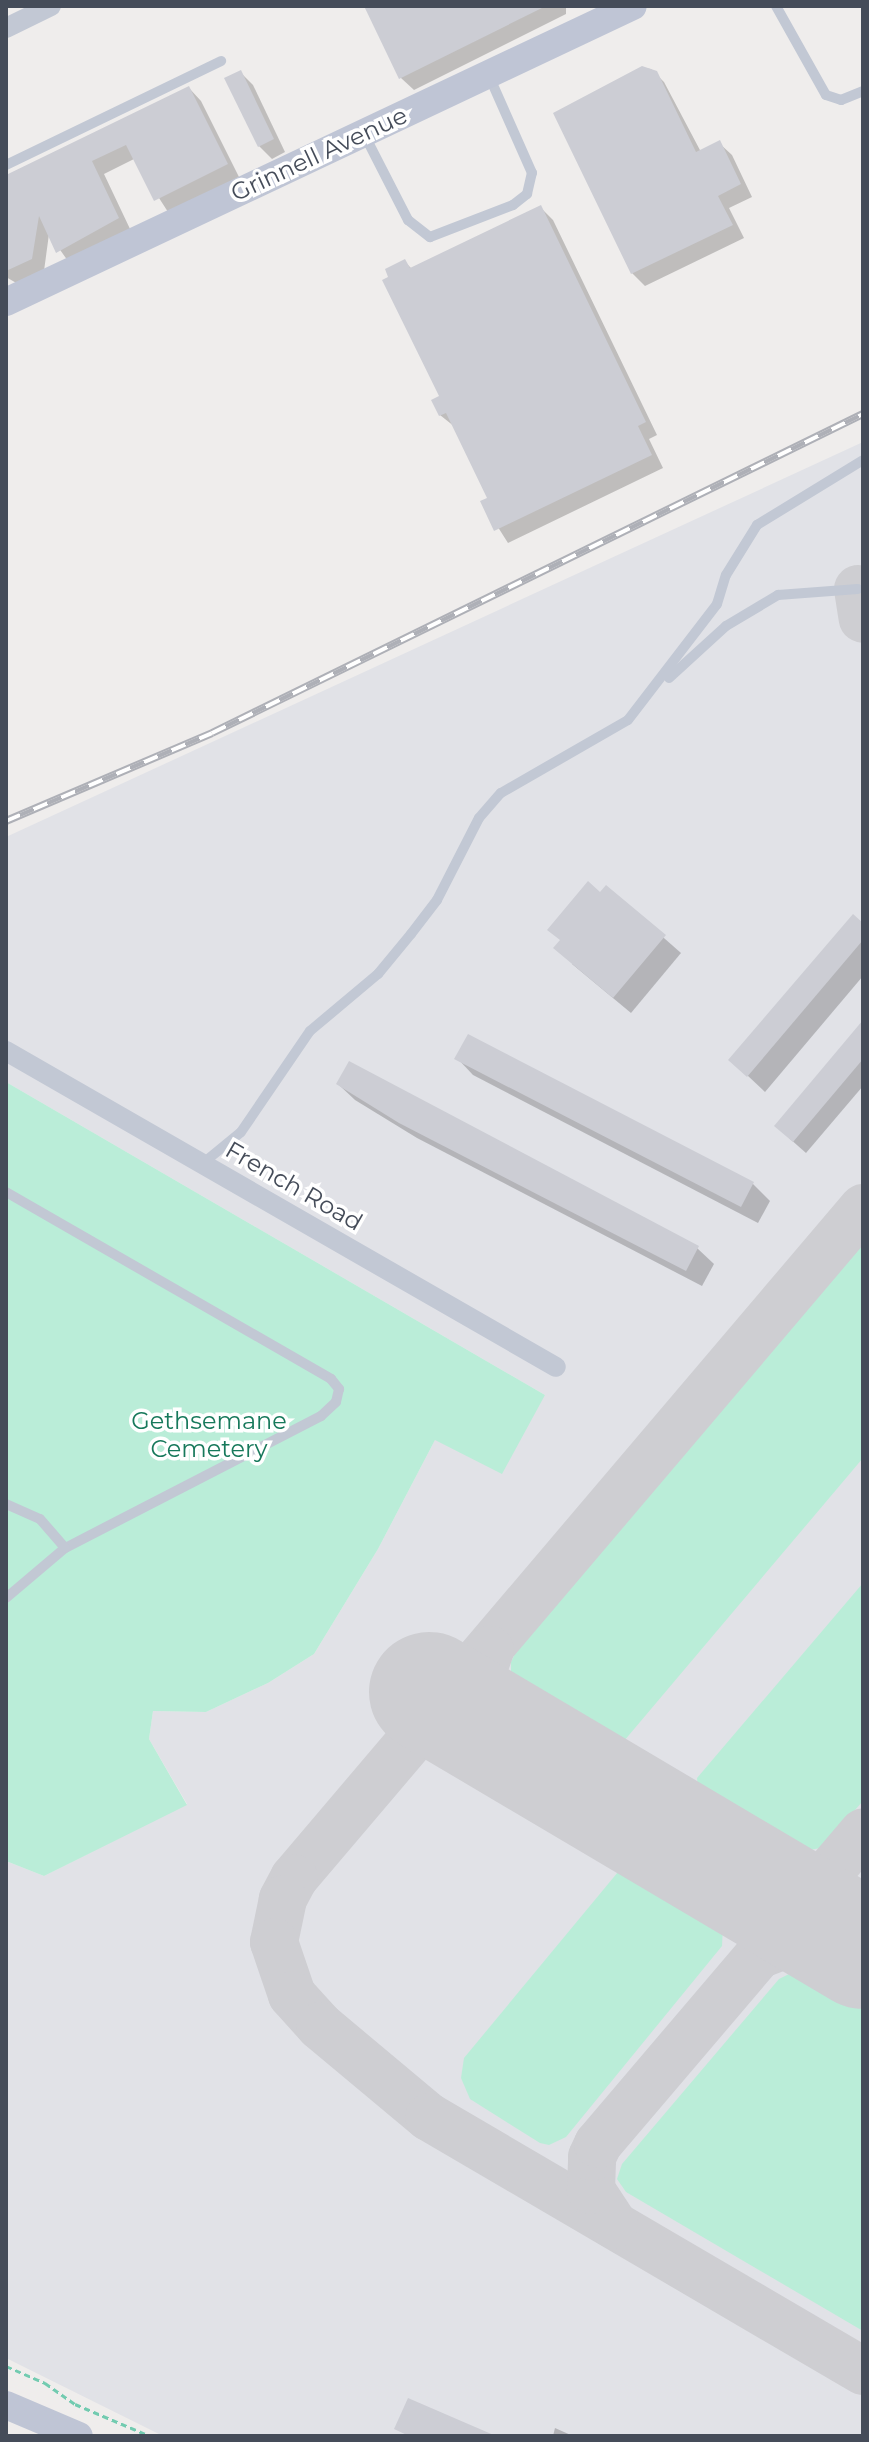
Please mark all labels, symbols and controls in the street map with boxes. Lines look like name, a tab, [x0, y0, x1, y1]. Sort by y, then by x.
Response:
street label: Grinnell Avenue	[226, 101, 412, 207]
street label: French Road	[220, 1135, 368, 1237]
park label: Gethsemane Cemetery	[131, 1407, 287, 1463]

